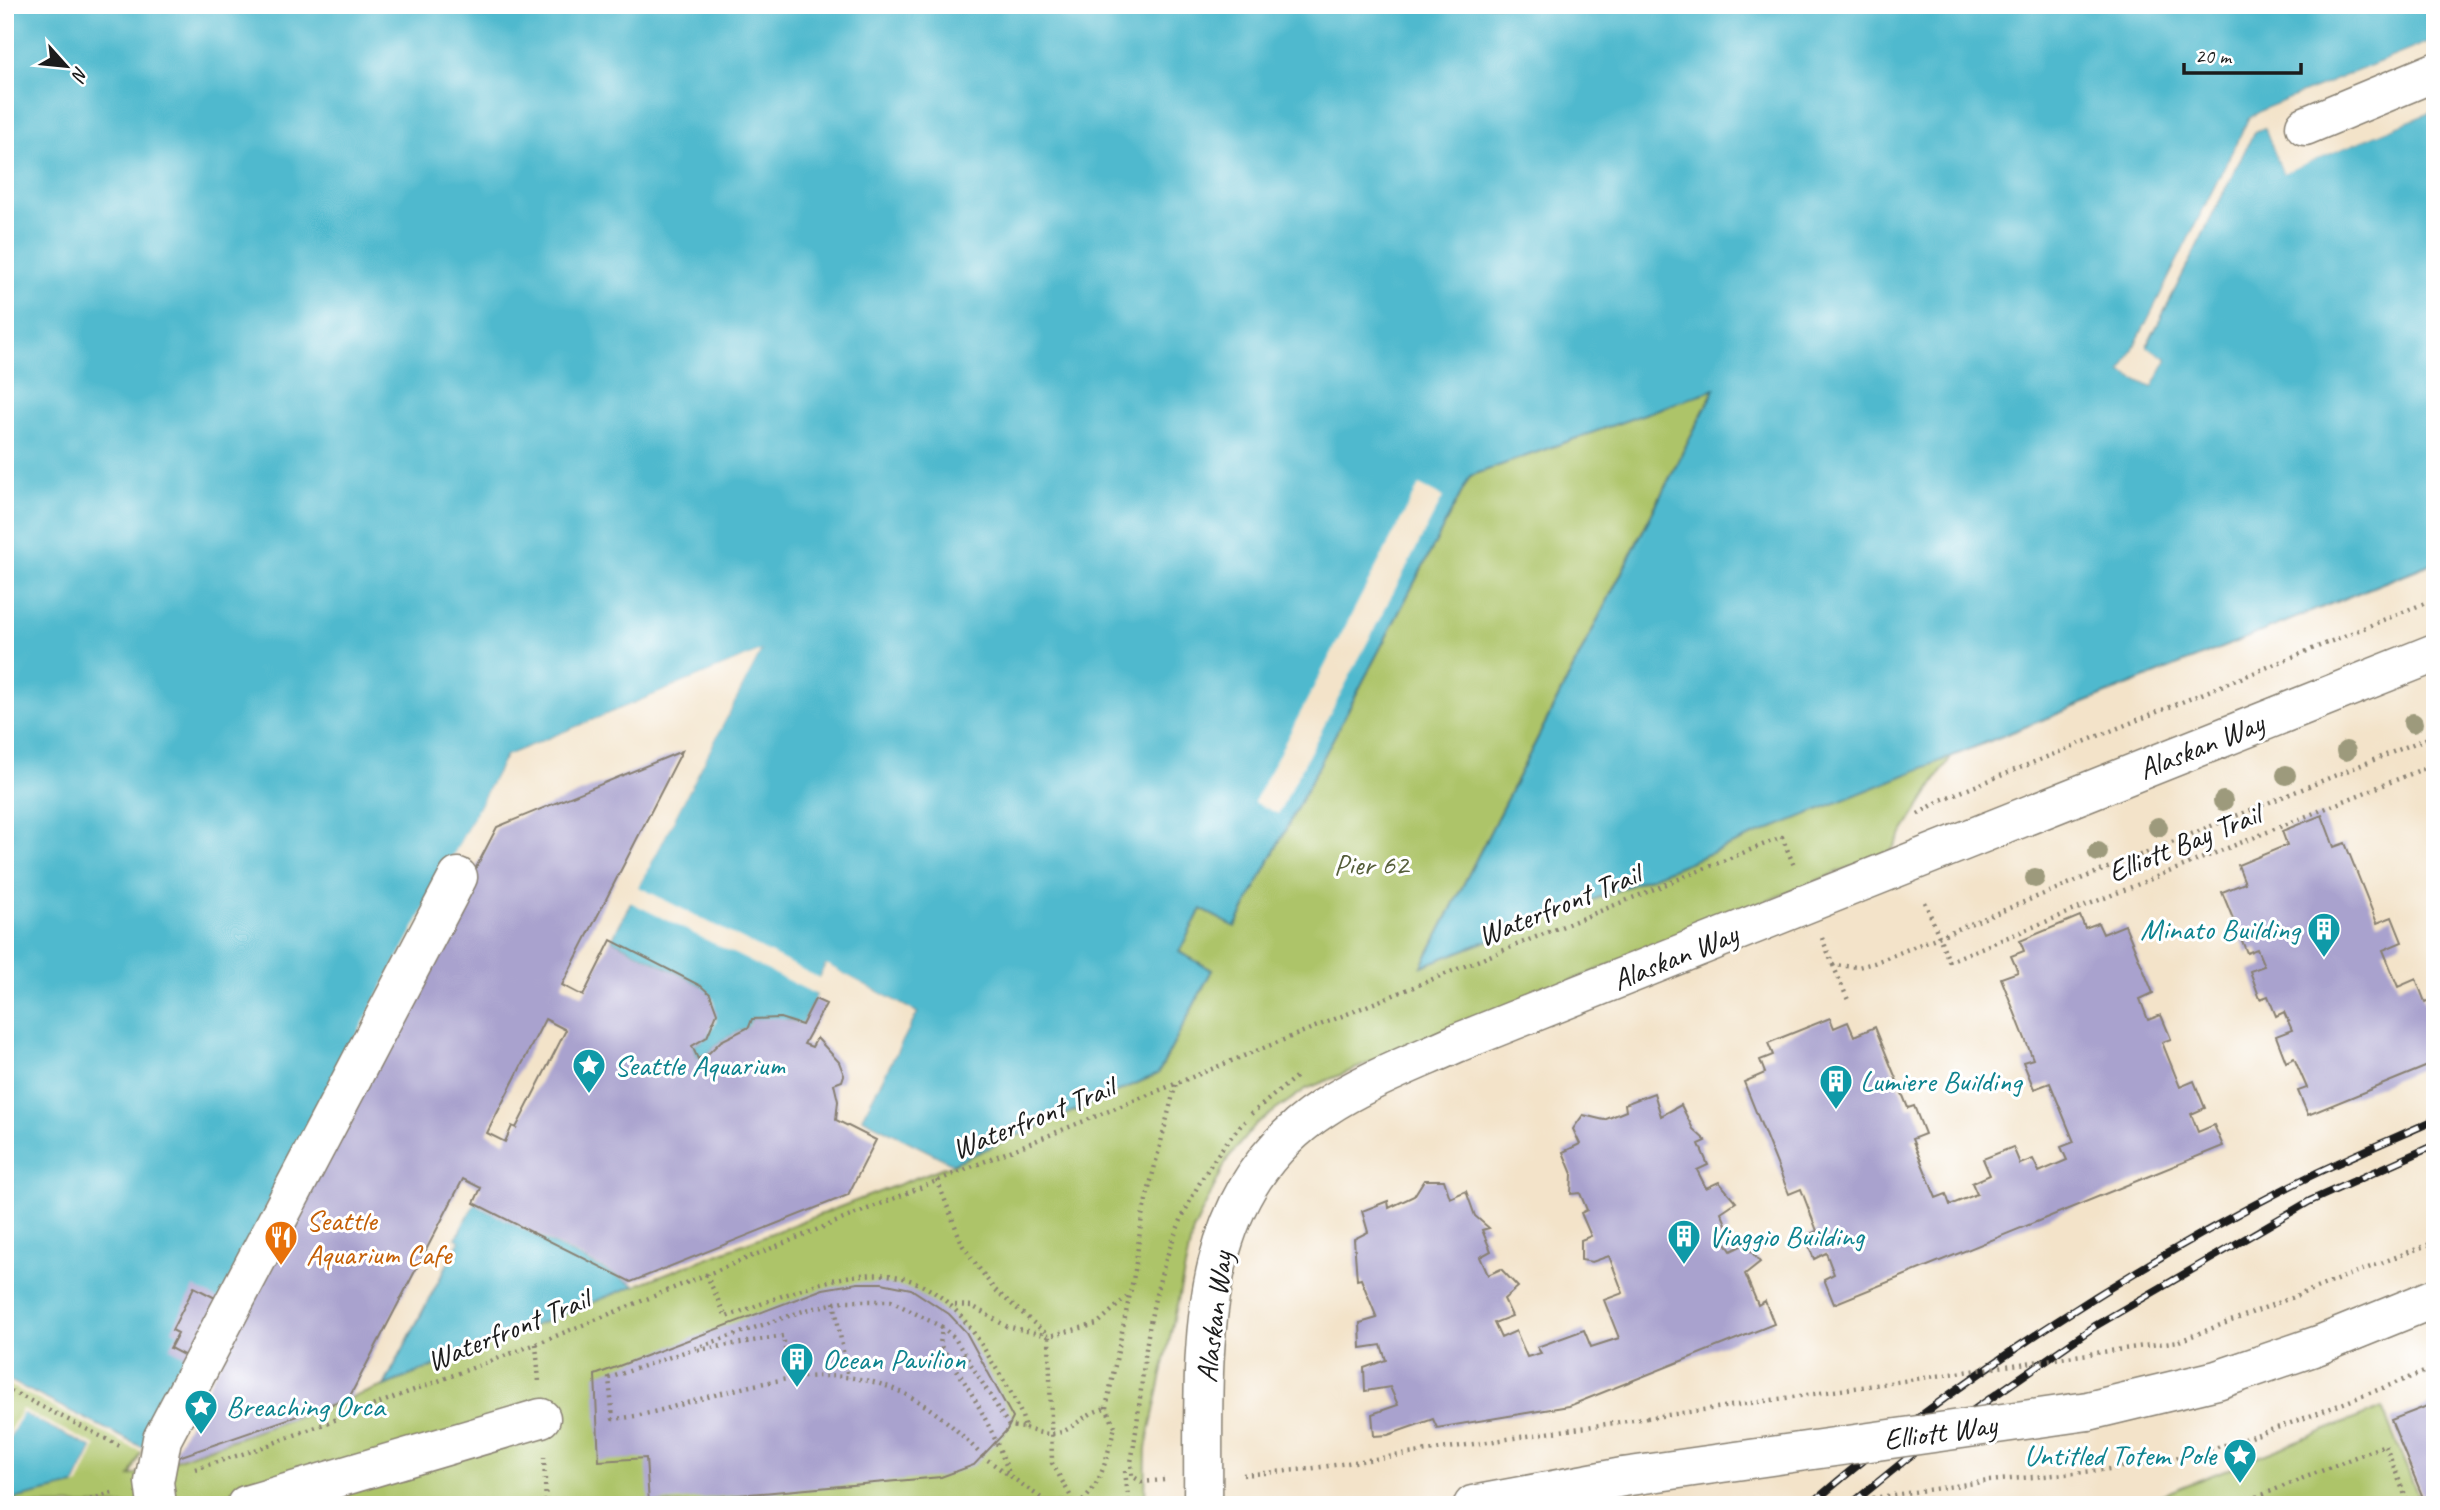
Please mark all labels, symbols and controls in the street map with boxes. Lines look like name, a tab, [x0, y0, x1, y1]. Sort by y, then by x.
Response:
north arrow	[32, 32, 102, 102]
scale bar	[2184, 32, 2302, 76]
text: 20 m	[2195, 43, 2233, 69]
text: N	[65, 63, 94, 87]
street label: Alaskan Way	[2133, 703, 2271, 788]
street label: Elliott Bay Trail	[2102, 793, 2270, 891]
park label: Pier 62	[1334, 845, 1411, 883]
street label: Waterfront Trail	[1472, 853, 1650, 955]
place label: Minato Building	[2140, 910, 2302, 948]
building icon: Minato Building	[2305, 910, 2343, 959]
street label: Alaskan Way	[1607, 914, 1745, 999]
place icon: Seattle Aquarium	[570, 1046, 608, 1095]
place label: Seattle Aquarium	[614, 1046, 786, 1084]
building icon: Lumiere Building	[1817, 1062, 1855, 1111]
place label: Lumiere Building	[1860, 1062, 2024, 1100]
street label: Waterfront Trail	[946, 1066, 1124, 1168]
place label: Seattle Aquarium Cafe	[306, 1201, 453, 1273]
building icon: Viaggio Building	[1665, 1217, 1703, 1266]
place label: Viaggio Building	[1708, 1217, 1865, 1255]
restaurant icon: Seattle Aquarium Cafe	[262, 1218, 300, 1267]
street label: Alaskan Way	[1187, 1248, 1241, 1384]
street label: Waterfront Trail	[421, 1278, 599, 1380]
building icon: Ocean Pavilion	[778, 1340, 816, 1389]
place label: Ocean Pavilion	[822, 1340, 966, 1378]
place icon: Breaching Orca	[182, 1387, 220, 1436]
place label: Breaching Orca	[226, 1387, 387, 1425]
street label: Elliott Way	[1881, 1405, 2001, 1459]
place label: Untitled Totem Pole	[2024, 1436, 2218, 1474]
place icon: Untitled Totem Pole	[2221, 1436, 2259, 1485]

